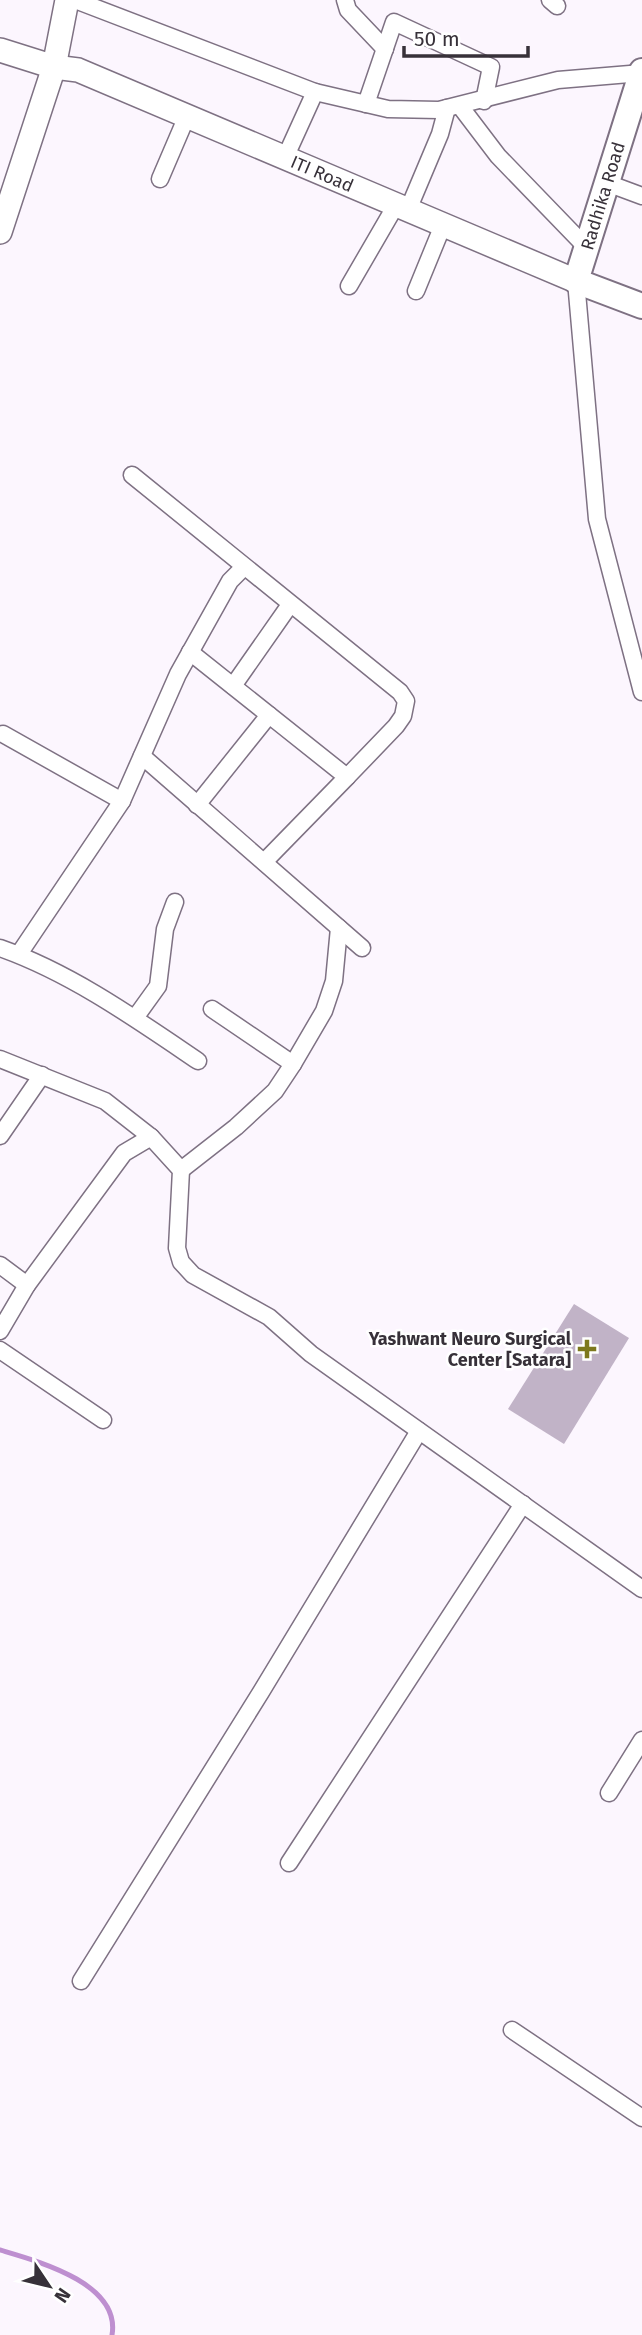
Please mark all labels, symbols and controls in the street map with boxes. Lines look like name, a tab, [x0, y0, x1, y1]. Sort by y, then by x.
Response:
scale bar	[404, 14, 528, 58]
text: 50 m	[414, 26, 460, 52]
street label: Radhika Road	[576, 139, 630, 253]
street label: ITI Road	[287, 151, 357, 197]
place label: Yashwant Neuro Surgical Center [Satara]	[368, 1328, 572, 1371]
marker: Yashwant Neuro Surgical Center [Satara]	[577, 1339, 597, 1359]
north arrow	[14, 2251, 84, 2321]
text: N	[49, 2284, 76, 2307]

